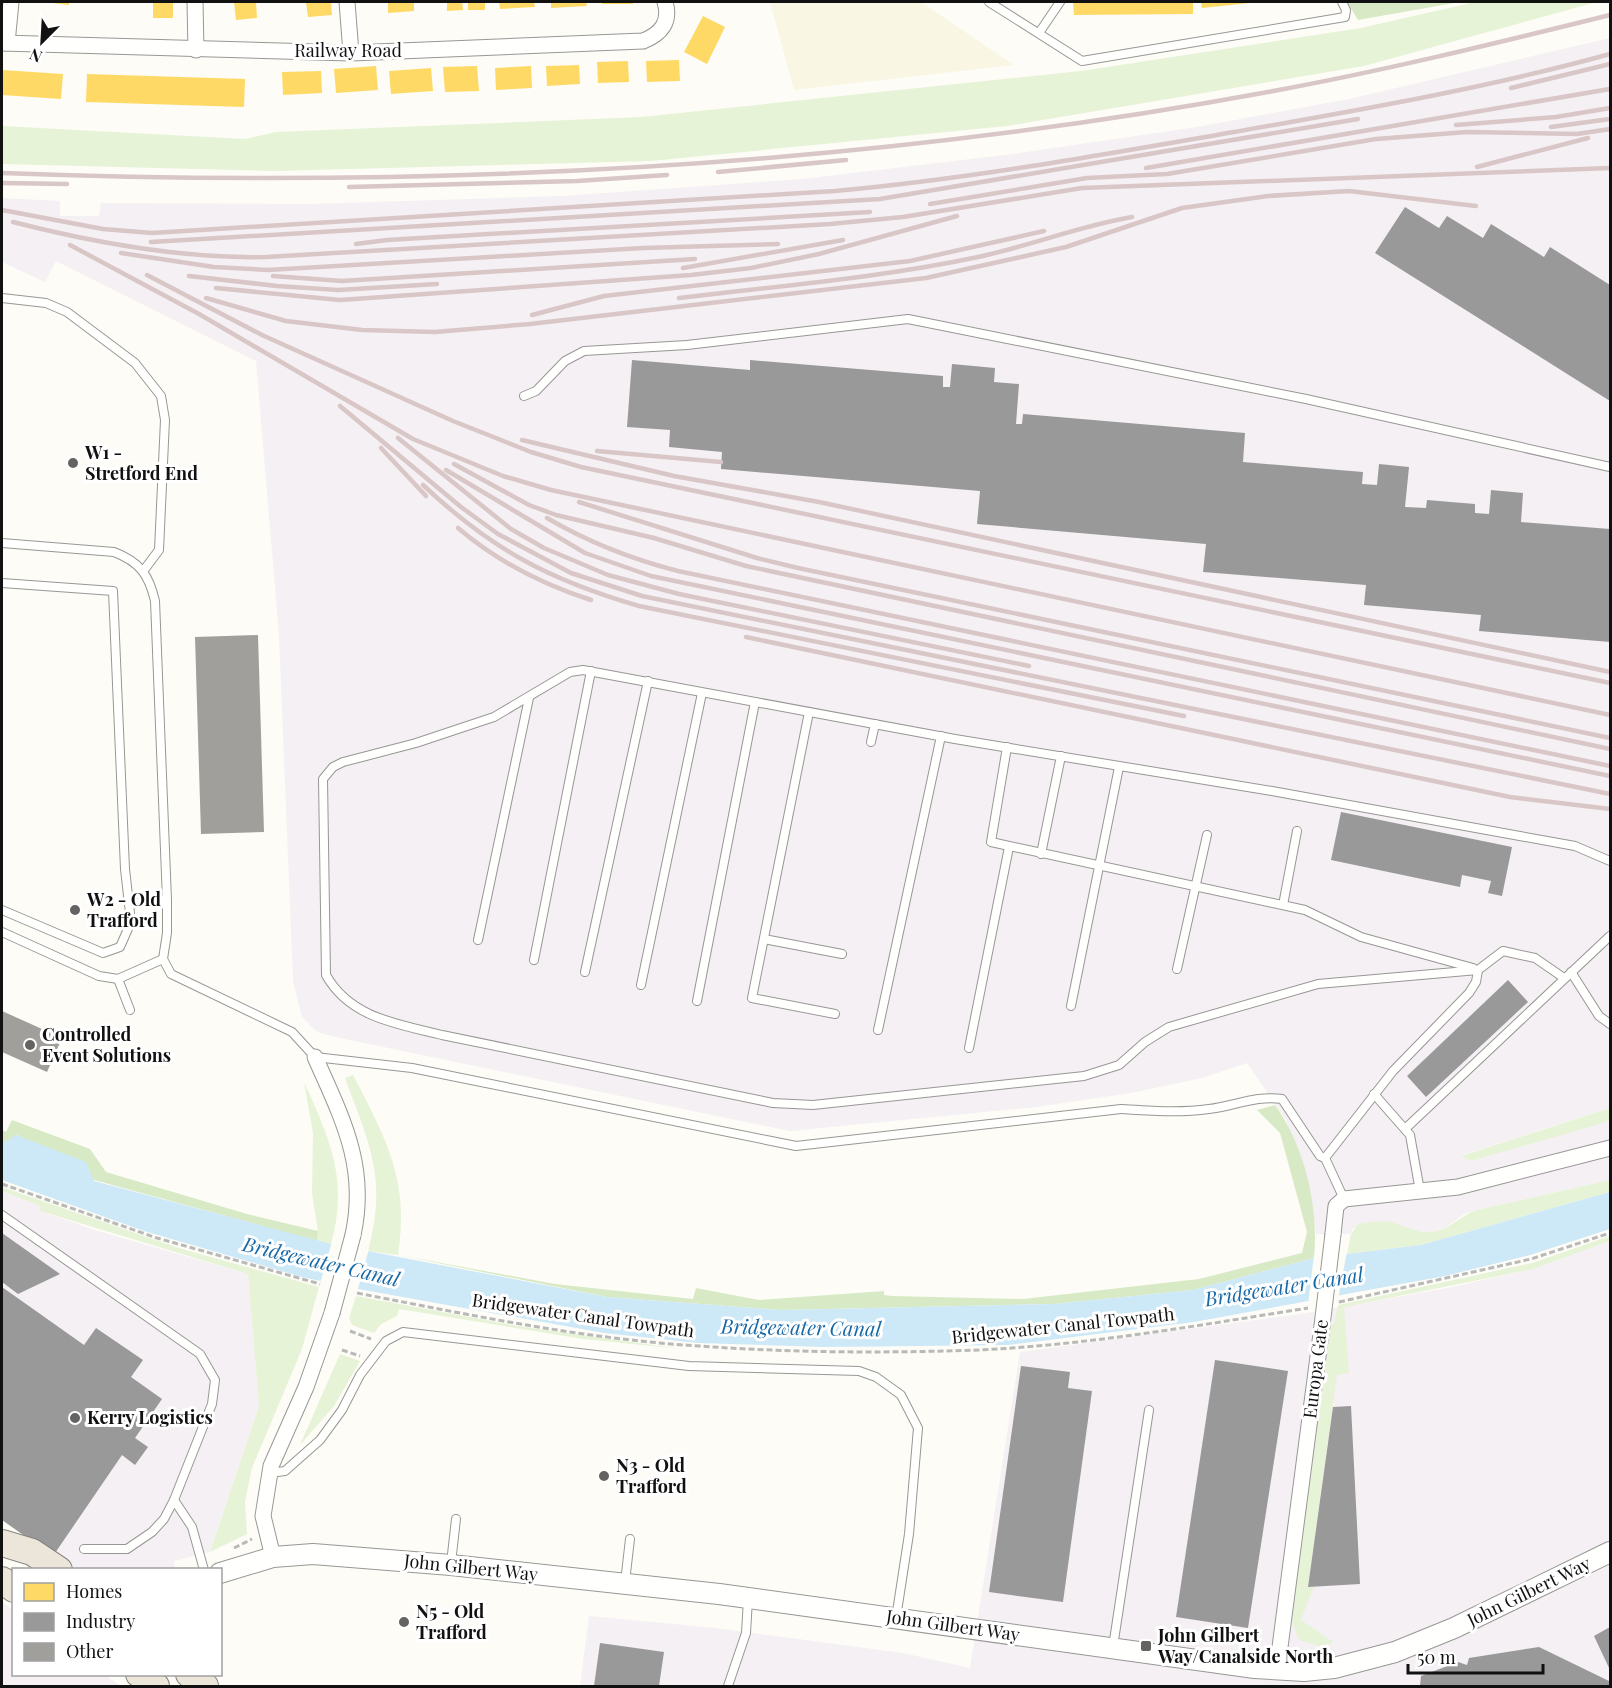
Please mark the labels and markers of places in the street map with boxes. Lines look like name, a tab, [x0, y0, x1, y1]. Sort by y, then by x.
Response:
place label: W1 - Stretford End	[84, 440, 198, 485]
marker: W1 - Stretford End	[66, 456, 80, 470]
place label: W2 - Old Trafford	[86, 887, 161, 932]
marker: W2 - Old Trafford	[68, 903, 82, 917]
place label: Controlled Event Solutions	[42, 1022, 171, 1067]
marker: Controlled Event Solutions	[23, 1038, 37, 1052]
place label: Kerry Logistics	[87, 1405, 213, 1429]
marker: Kerry Logistics	[68, 1411, 82, 1425]
place label: N3 - Old Trafford	[616, 1453, 687, 1498]
marker: N3 - Old Trafford	[597, 1469, 611, 1483]
place label: N5 - Old Trafford	[416, 1599, 487, 1644]
marker: N5 - Old Trafford	[397, 1615, 411, 1629]
place label: John Gilbert Way/Canalside North	[1157, 1623, 1333, 1668]
marker: John Gilbert Way/Canalside North	[1139, 1639, 1153, 1653]

